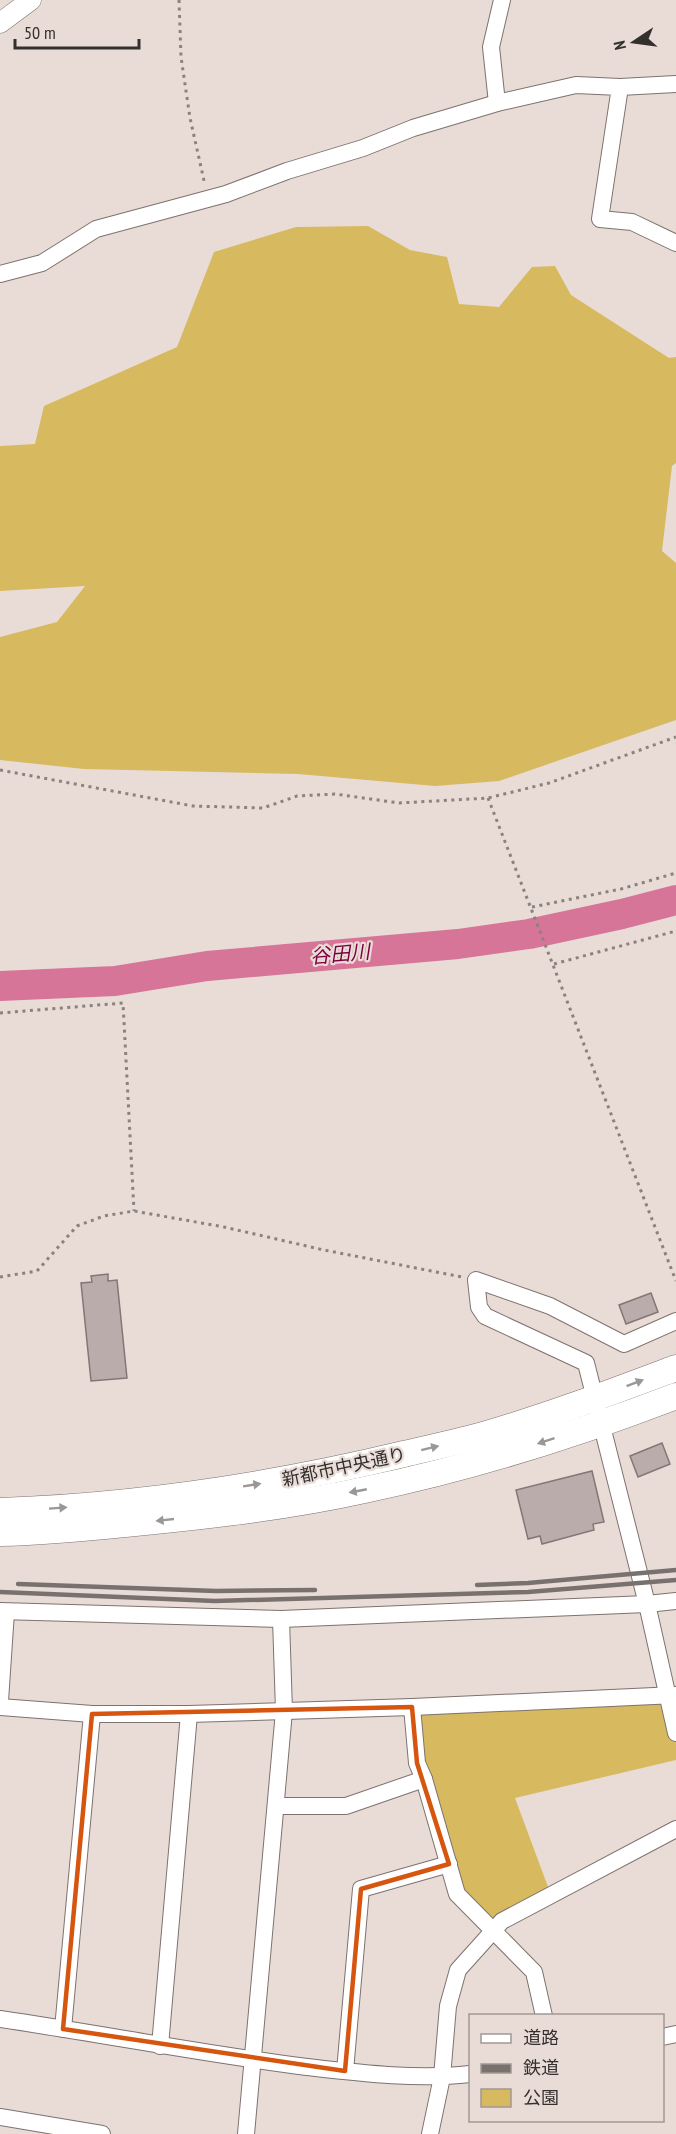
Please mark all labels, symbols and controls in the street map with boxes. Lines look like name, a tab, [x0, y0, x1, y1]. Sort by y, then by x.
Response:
scale bar	[15, 12, 140, 50]
north arrow	[604, 12, 664, 72]
text: 50 m	[24, 21, 56, 44]
text: N	[609, 39, 630, 52]
water label: 谷田川	[309, 938, 373, 970]
one-way arrow	[627, 1378, 645, 1388]
one-way arrow	[537, 1437, 555, 1446]
street label: 新都市中央通り	[280, 1442, 408, 1491]
one-way arrow	[421, 1442, 440, 1452]
one-way arrow	[243, 1481, 262, 1490]
one-way arrow	[348, 1487, 367, 1496]
one-way arrow	[49, 1503, 68, 1512]
one-way arrow	[155, 1515, 174, 1525]
legend	[469, 2014, 664, 2122]
text: 道路	[523, 2026, 559, 2049]
text: 鉄道	[523, 2056, 559, 2079]
text: 公園	[523, 2086, 559, 2109]

